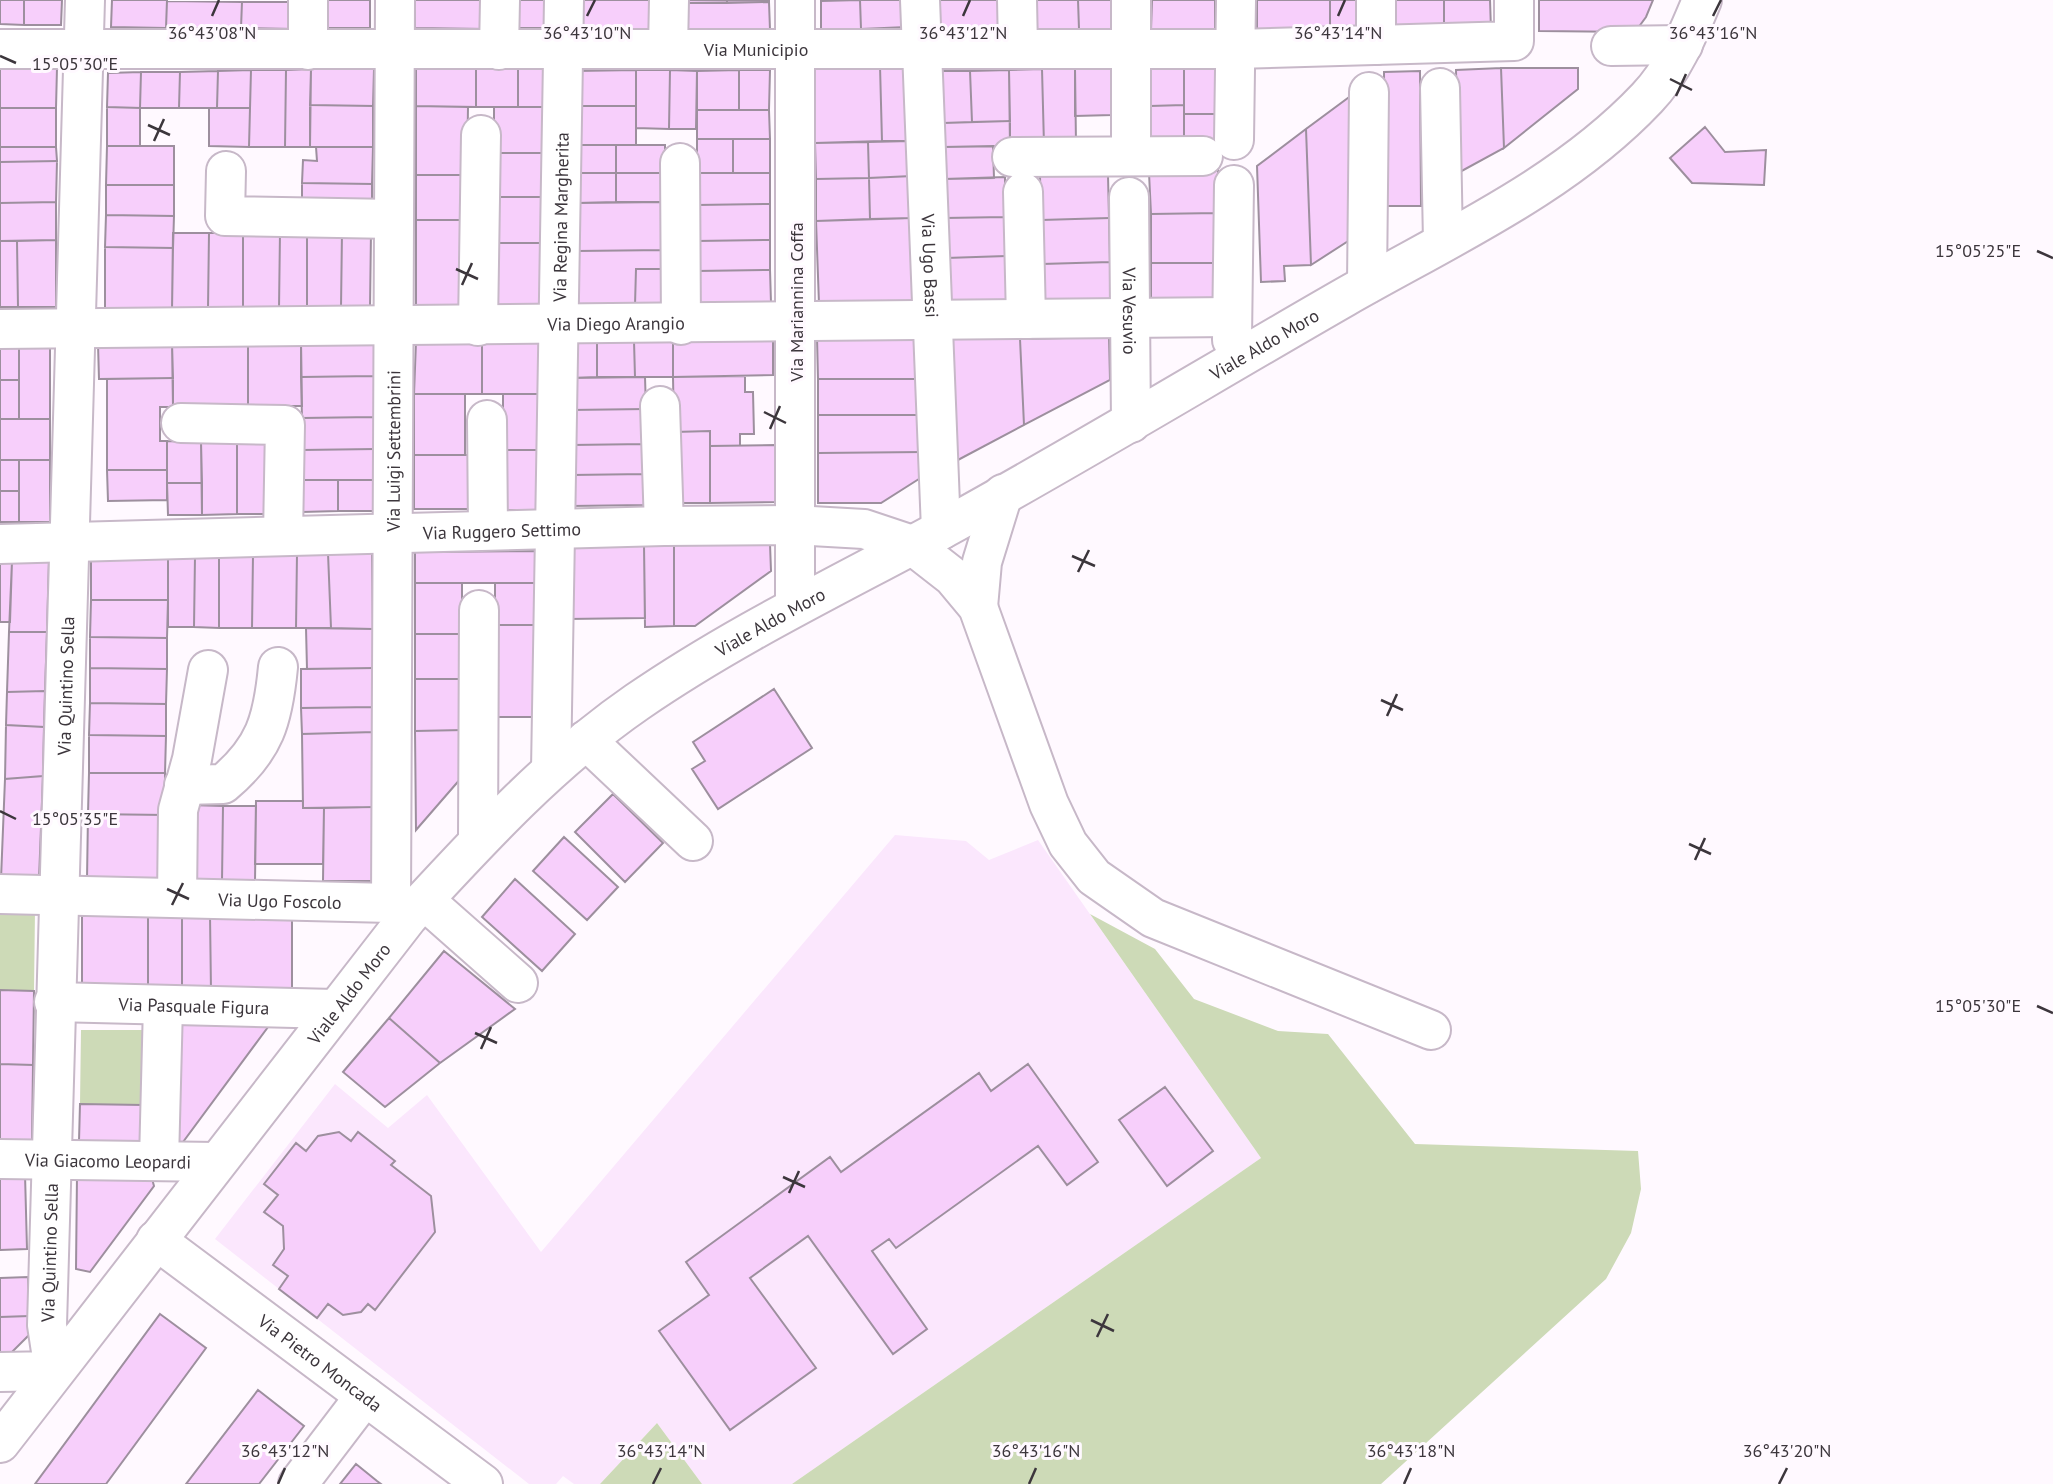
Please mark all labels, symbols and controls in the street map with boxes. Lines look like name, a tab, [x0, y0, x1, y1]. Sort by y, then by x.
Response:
text: 36°43'08"N	[168, 21, 256, 44]
text: 36°43'10"N	[543, 21, 631, 44]
text: 36°43'12"N	[919, 21, 1007, 44]
text: 36°43'14"N	[1294, 21, 1382, 44]
text: 36°43'16"N	[1669, 21, 1757, 44]
street label: Via Municipio	[703, 38, 808, 61]
text: 15°05'30"E	[32, 52, 118, 75]
street label: Via Regina Margherita	[547, 132, 573, 303]
street label: Via Ugo Bassi	[917, 212, 944, 318]
street label: Via Mariannina Coffa	[785, 222, 808, 383]
text: 15°05'25"E	[1935, 239, 2021, 262]
street label: Via Vesuvio	[1118, 266, 1142, 355]
street label: Viale Aldo Moro	[1205, 303, 1323, 385]
street label: Via Diego Arangio	[546, 311, 685, 335]
street label: Via Luigi Settembrini	[381, 370, 405, 533]
street label: Via Ruggero Settimo	[421, 517, 581, 544]
street label: Viale Aldo Moro	[710, 582, 829, 662]
street label: Via Quintino Sella	[52, 616, 79, 757]
text: 15°05'35"E	[32, 807, 118, 830]
street label: Via Ugo Foscolo	[217, 888, 342, 913]
street label: Viale Aldo Moro	[302, 938, 395, 1050]
street label: Via Pasquale Figura	[117, 992, 270, 1019]
text: 15°05'30"E	[1935, 994, 2021, 1017]
street label: Via Giacomo Leopardi	[24, 1148, 191, 1173]
street label: Via Quintino Sella	[36, 1183, 63, 1323]
street label: Via Pietro Moncada	[253, 1308, 387, 1416]
text: 36°43'12"N	[241, 1439, 329, 1462]
text: 36°43'14"N	[617, 1439, 705, 1462]
text: 36°43'16"N	[992, 1439, 1080, 1462]
text: 36°43'18"N	[1367, 1439, 1455, 1462]
text: 36°43'20"N	[1743, 1439, 1831, 1462]

